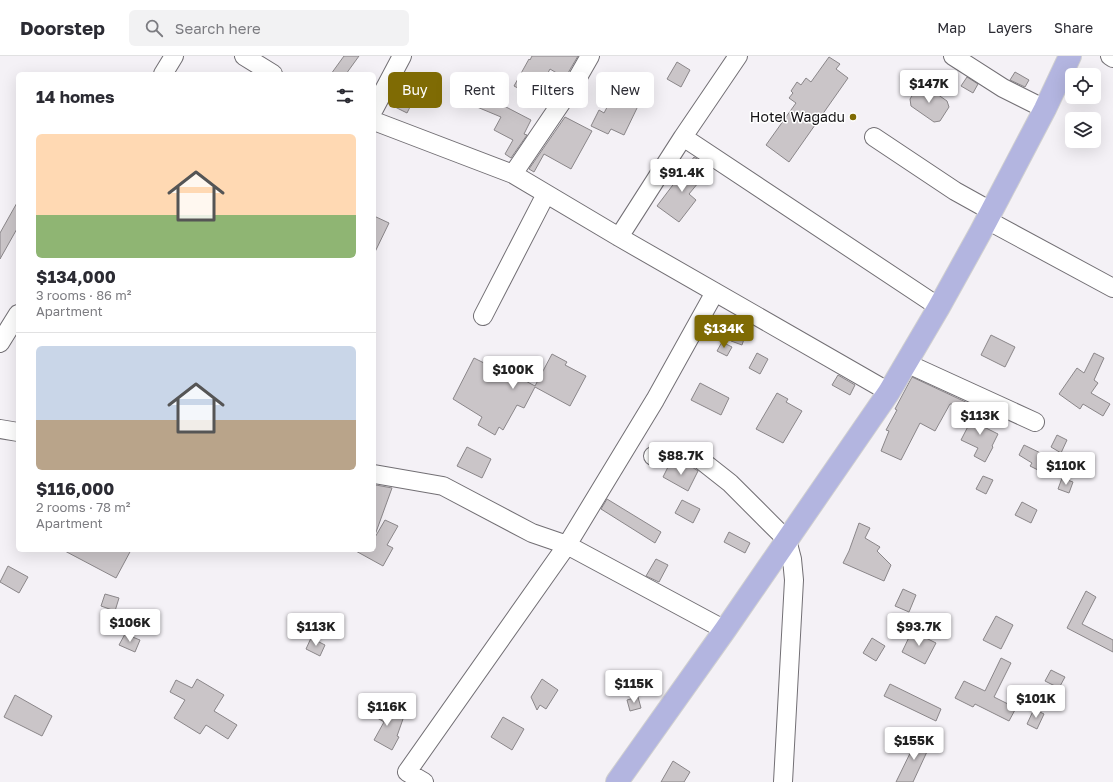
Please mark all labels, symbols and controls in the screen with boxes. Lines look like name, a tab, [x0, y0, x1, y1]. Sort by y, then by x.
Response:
search box	[129, 10, 409, 46]
text: Doorstep	[20, 16, 105, 39]
icon: search	[143, 17, 165, 39]
text: Search here	[175, 19, 261, 37]
text: Map	[937, 19, 966, 36]
text: Layers	[988, 19, 1032, 36]
text: Share	[1054, 19, 1093, 36]
map controls	[1065, 68, 1101, 148]
button: locate	[1065, 68, 1101, 104]
pin: $147K	[901, 70, 957, 104]
chip: Buy	[388, 72, 442, 108]
chip: Rent	[450, 72, 509, 108]
chip: Filters	[517, 72, 588, 108]
chip: New	[596, 72, 654, 108]
text: $147K	[909, 75, 949, 91]
icon: filters	[334, 85, 356, 107]
text: 14 homes	[36, 86, 115, 107]
place label: Hotel Wagadu	[750, 108, 845, 125]
marker: Hotel Wagadu	[848, 112, 858, 122]
button: layers	[1065, 112, 1101, 148]
pin: $91.4K	[649, 159, 715, 193]
icon: home	[160, 160, 232, 232]
text: $91.4K	[659, 164, 705, 180]
text: $134,000	[36, 266, 116, 287]
text: 3 rooms · 86 m²	[36, 287, 131, 303]
text: Apartment	[36, 303, 103, 319]
pin: $134K	[696, 315, 752, 349]
text: $134K	[704, 320, 744, 336]
pin: $100K	[485, 356, 541, 390]
text: $100K	[492, 361, 534, 377]
icon: home	[160, 372, 232, 444]
pin: $113K	[952, 402, 1008, 436]
text: $113K	[960, 407, 1000, 423]
pin: $88.7K	[648, 442, 714, 476]
text: $88.7K	[658, 447, 704, 463]
pin: $110K	[1038, 452, 1094, 486]
text: $110K	[1046, 457, 1086, 473]
text: $116,000	[36, 478, 114, 499]
text: 2 rooms · 78 m²	[36, 499, 130, 515]
text: Apartment	[36, 515, 103, 531]
pin: $106K	[102, 609, 158, 643]
pin: $113K	[288, 613, 344, 647]
pin: $93.7K	[886, 613, 952, 647]
text: $106K	[109, 614, 151, 630]
text: $113K	[296, 618, 336, 634]
text: $93.7K	[896, 618, 942, 634]
pin: $115K	[606, 670, 662, 704]
text: $115K	[614, 675, 654, 691]
pin: $101K	[1008, 685, 1064, 719]
text: $101K	[1016, 690, 1056, 706]
pin: $116K	[359, 693, 415, 727]
text: $116K	[367, 698, 407, 714]
pin: $155K	[886, 727, 942, 761]
text: $155K	[894, 732, 934, 748]

